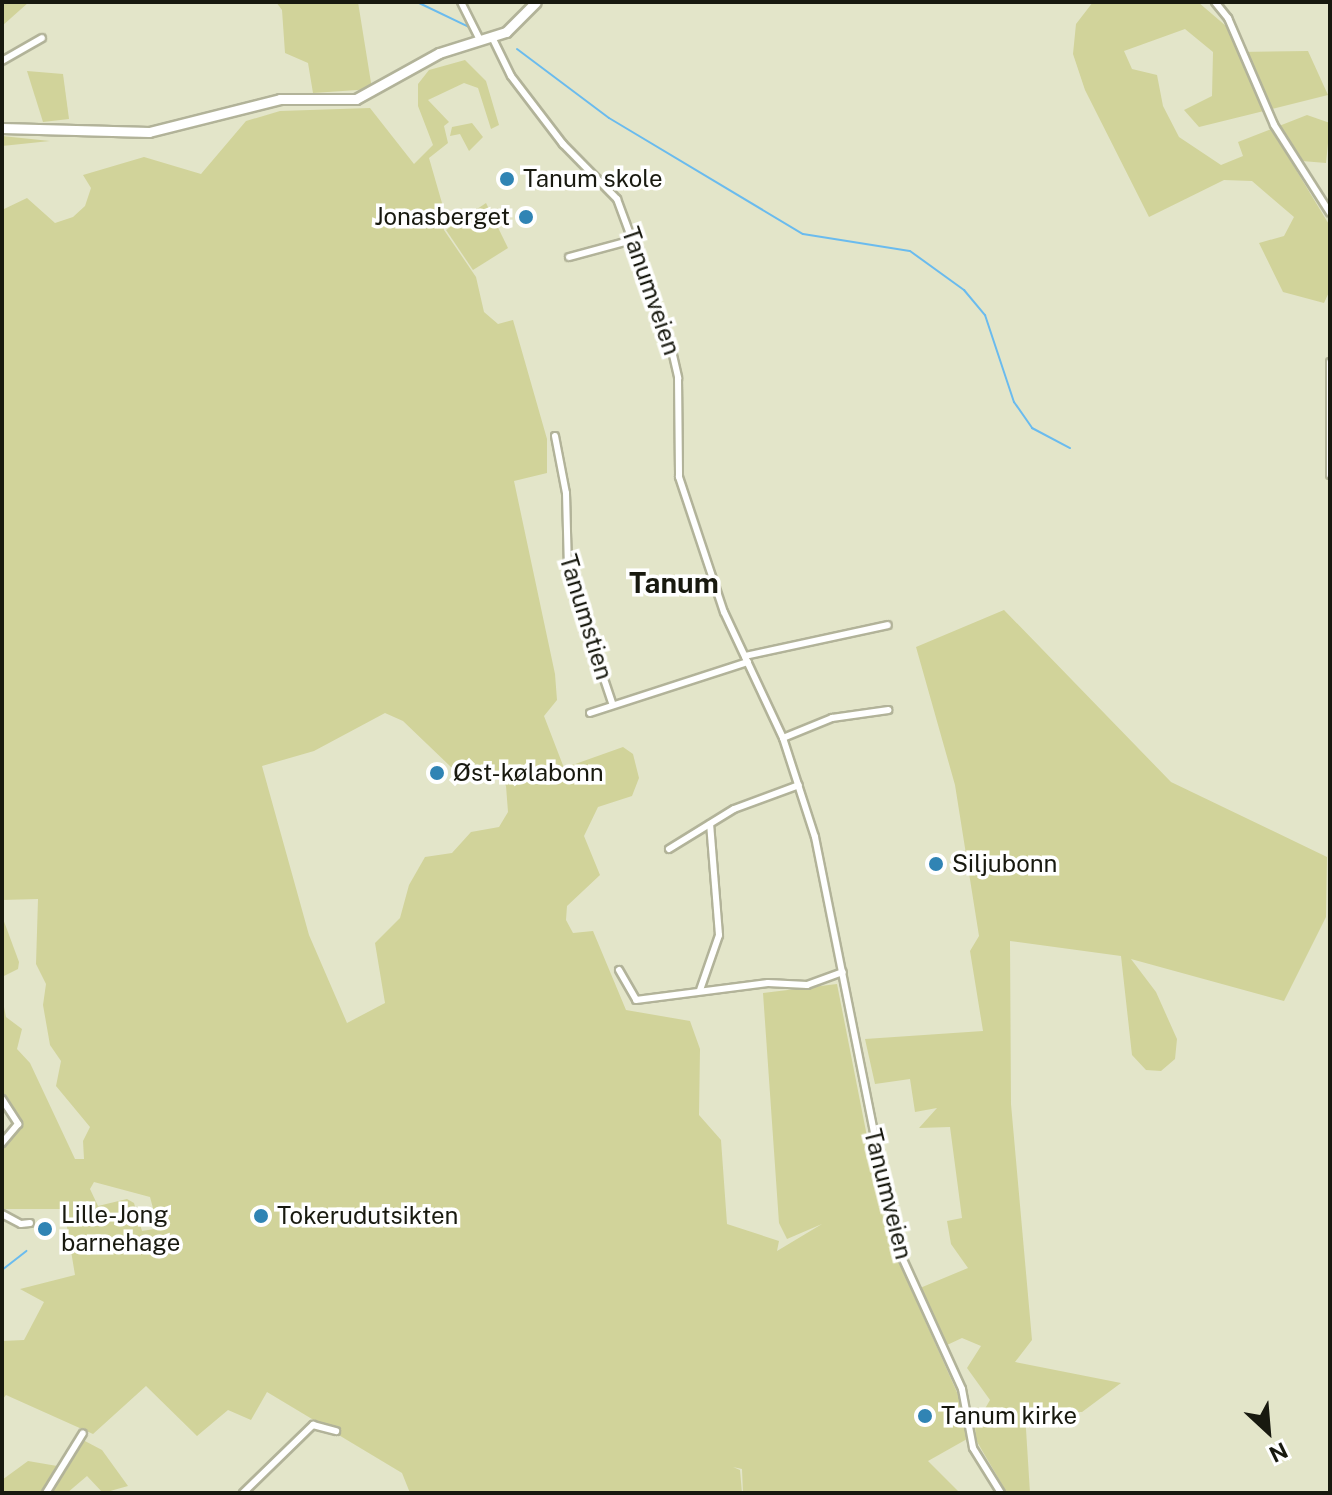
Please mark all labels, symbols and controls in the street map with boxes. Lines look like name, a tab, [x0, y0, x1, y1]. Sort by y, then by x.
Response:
place label: Tanum skole	[523, 165, 663, 193]
marker: Tanum skole	[498, 170, 516, 188]
place label: Jonasberget	[374, 203, 510, 231]
marker: Jonasberget	[517, 208, 535, 226]
street label: Tanumveien	[616, 223, 686, 359]
street label: Tanumstien	[553, 551, 619, 683]
district label: Tanum	[629, 566, 719, 600]
place label: Øst-kølabonn	[453, 759, 604, 787]
marker: Øst-kølabonn	[428, 764, 446, 782]
place label: Siljubonn	[952, 850, 1057, 878]
marker: Siljubonn	[927, 855, 945, 873]
street label: Tanumveien	[858, 1126, 918, 1262]
place label: Lille-Jong barnehage	[61, 1201, 180, 1257]
place label: Tokerudutsikten	[277, 1202, 458, 1230]
marker: Tokerudutsikten	[252, 1207, 270, 1225]
marker: Lille-Jong barnehage	[36, 1220, 54, 1238]
north arrow	[1228, 1391, 1308, 1471]
place label: Tanum kirke	[941, 1402, 1077, 1430]
marker: Tanum kirke	[916, 1407, 934, 1425]
text: N	[1265, 1437, 1292, 1468]

